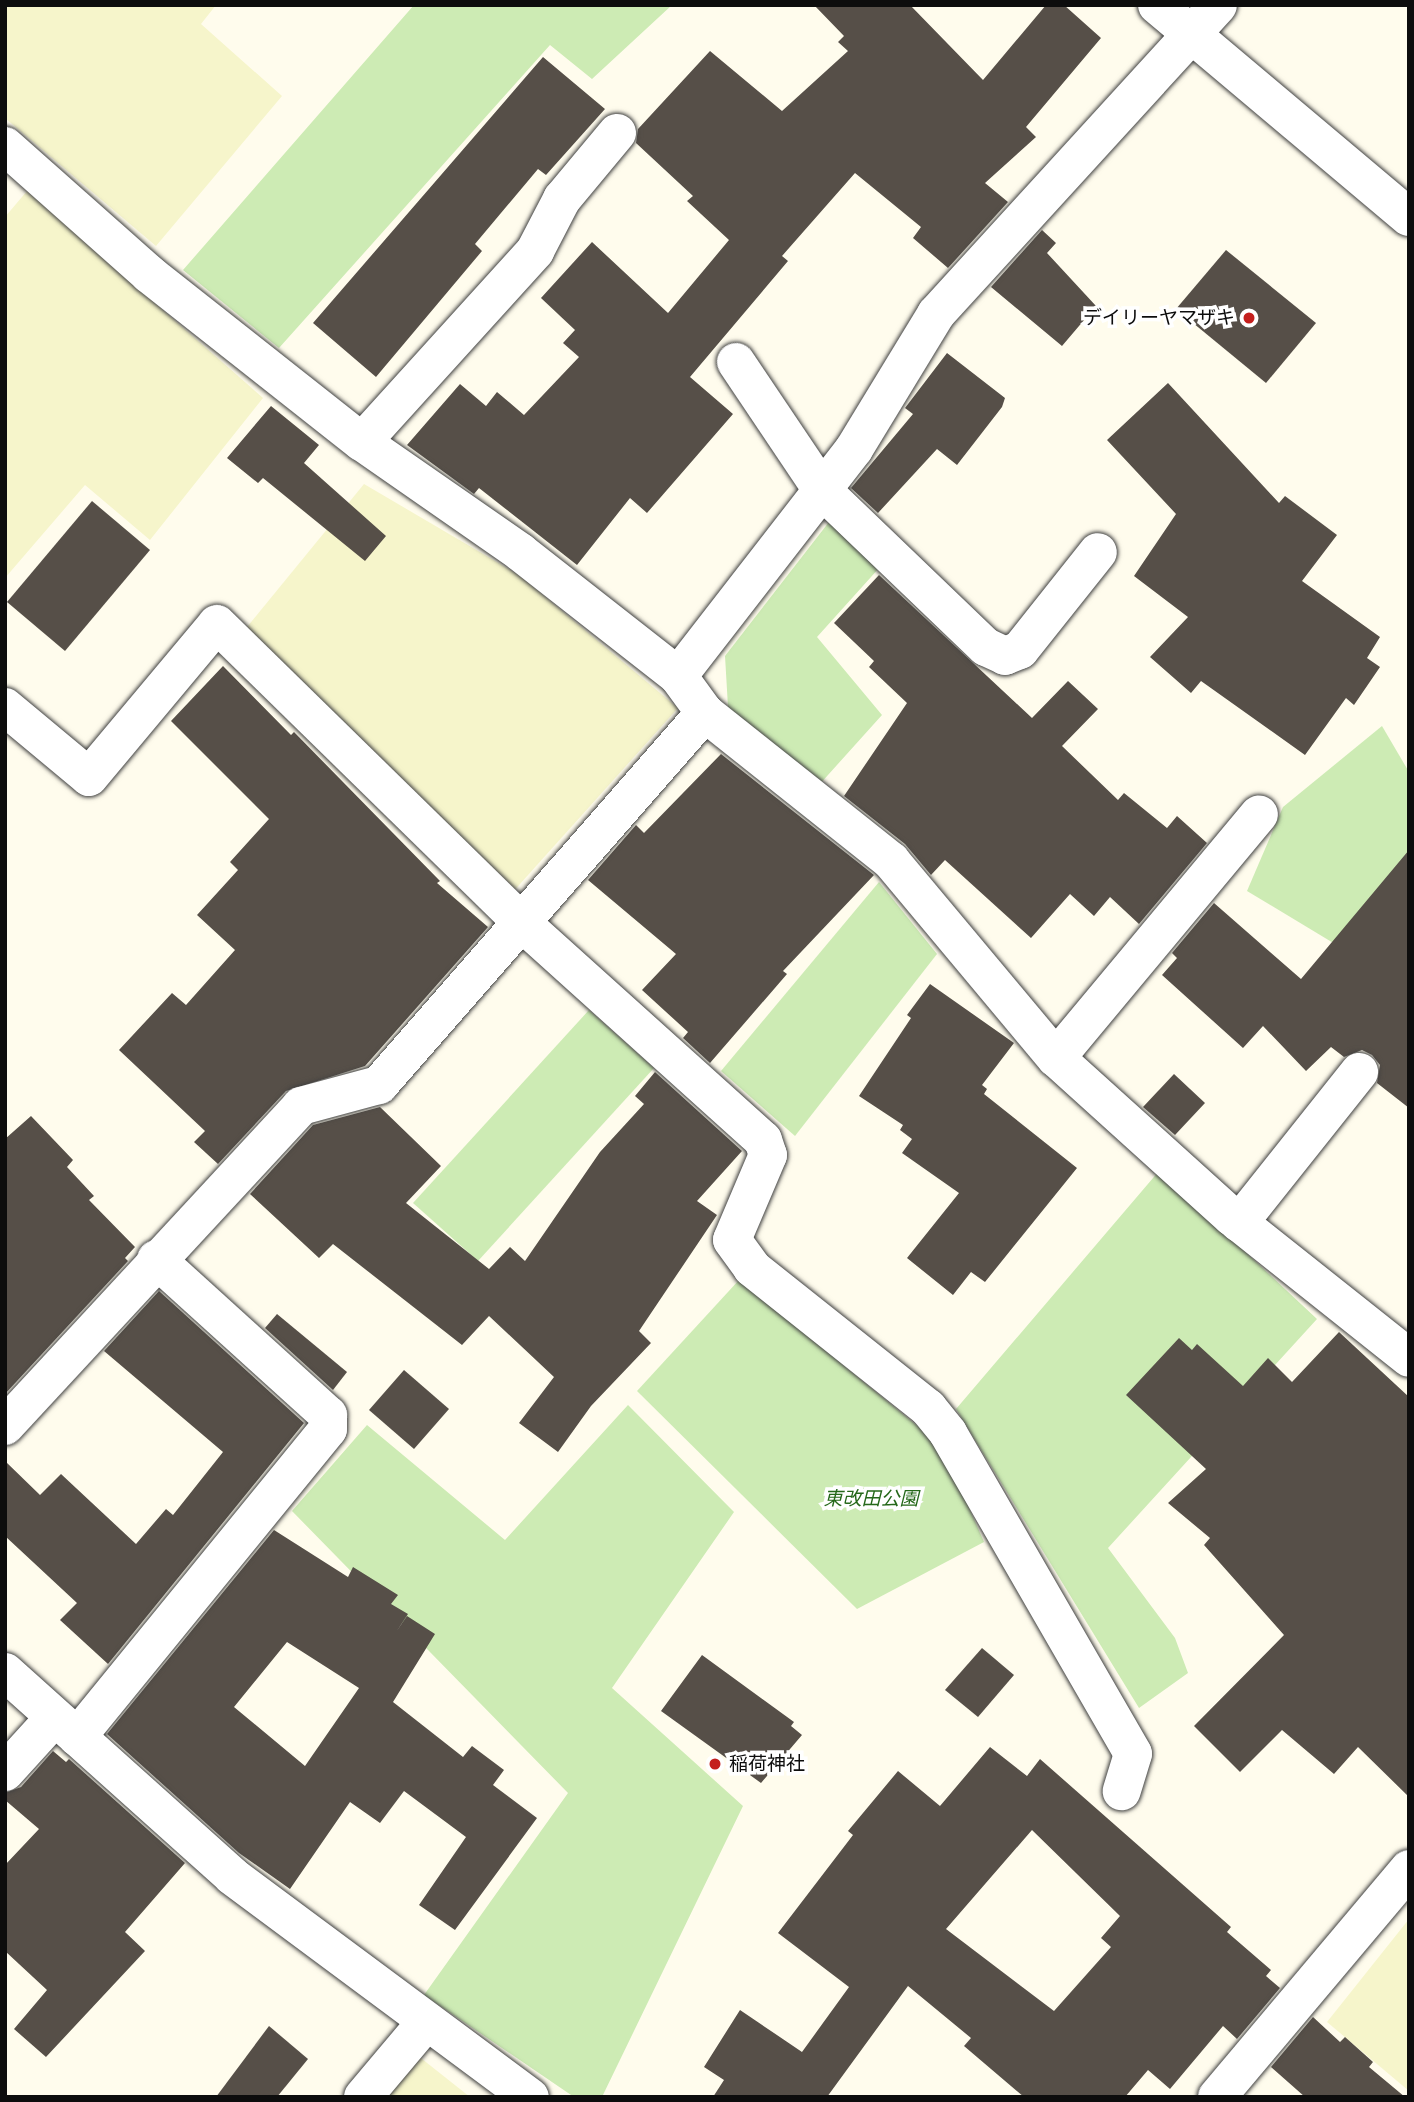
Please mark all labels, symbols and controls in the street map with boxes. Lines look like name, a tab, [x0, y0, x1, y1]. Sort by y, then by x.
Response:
place label: デイリーヤマザキ	[1083, 307, 1235, 329]
marker: デイリーヤマザキ	[1241, 310, 1257, 326]
park label: 東改田公園	[824, 1488, 918, 1510]
place label: 稲荷神社	[729, 1753, 805, 1775]
marker: 稲荷神社	[707, 1756, 723, 1772]

